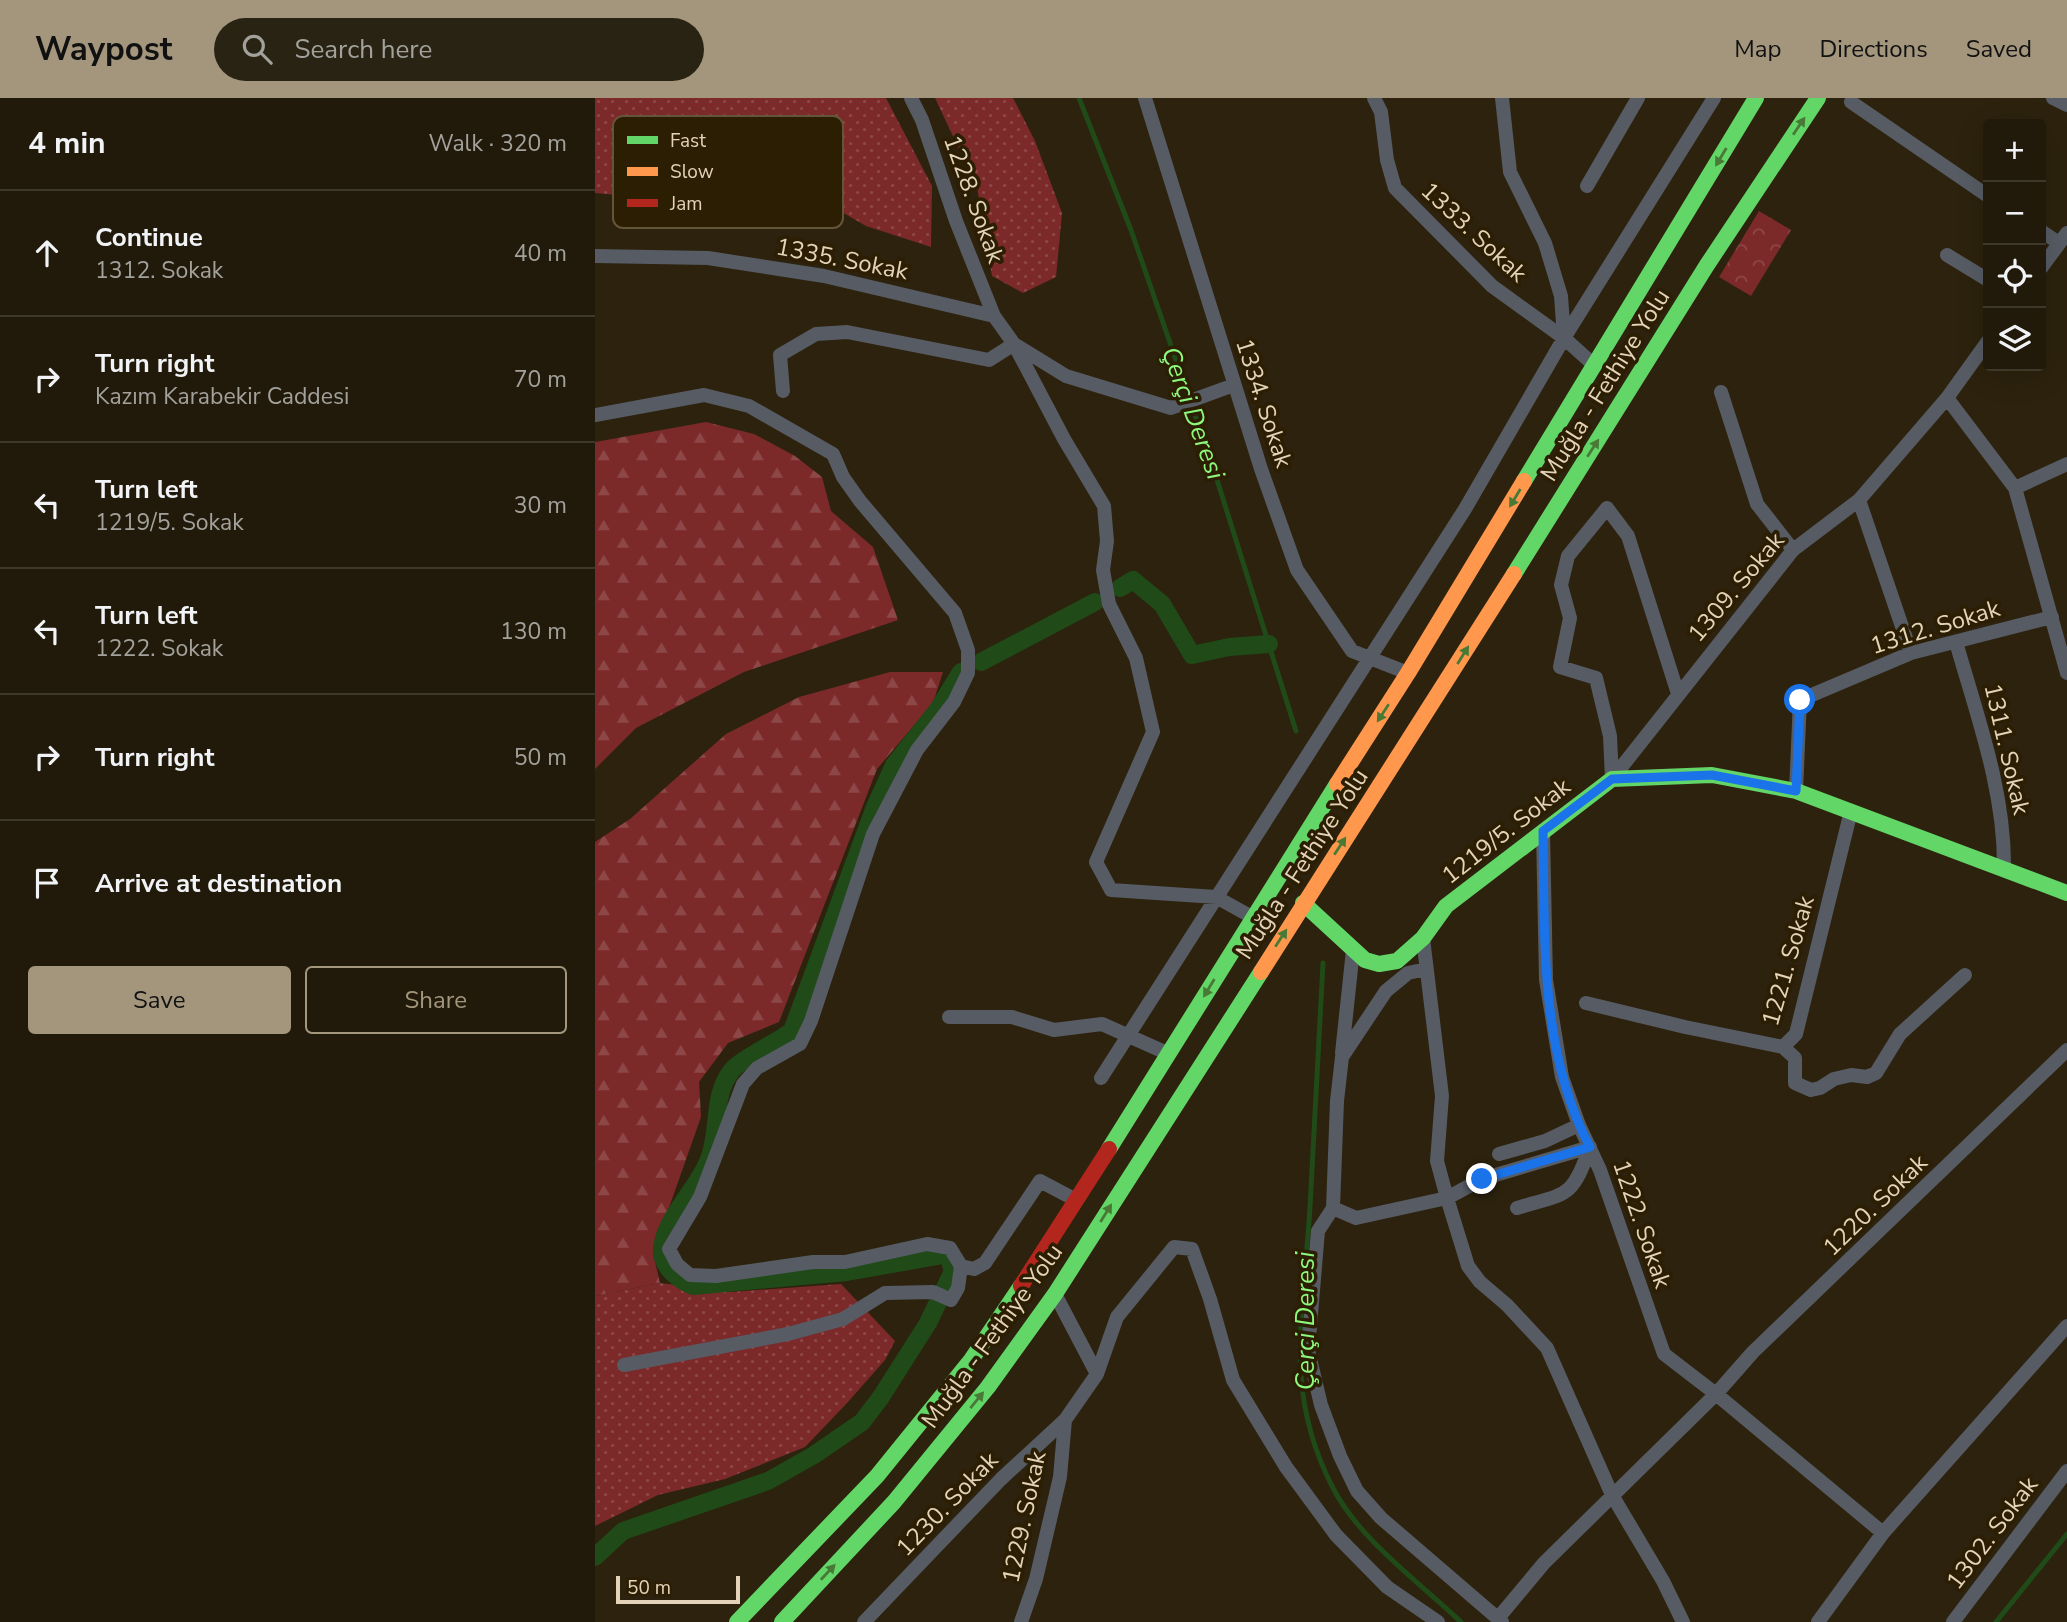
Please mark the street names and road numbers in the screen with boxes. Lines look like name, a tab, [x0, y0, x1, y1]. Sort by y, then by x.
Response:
street label: 1228. Sokak	[936, 131, 1012, 268]
street label: 1333. Sokak	[1414, 175, 1535, 290]
street label: 1335. Sokak	[773, 231, 912, 288]
street label: Muğla - Fethiye Yolu	[1533, 283, 1677, 487]
street label: 1334. Sokak	[1228, 334, 1300, 473]
street label: 1309. Sokak	[1681, 525, 1792, 649]
street label: 1312. Sokak	[1866, 592, 2005, 662]
street label: 1311. Sokak	[1976, 680, 2038, 819]
street label: Muğla - Fethiye Yolu	[1228, 763, 1376, 965]
street label: 1219/5. Sokak	[1435, 770, 1578, 891]
street label: 1221. Sokak	[1754, 891, 1822, 1030]
street label: 1220. Sokak	[1816, 1146, 1935, 1263]
street label: 1222. Sokak	[1605, 1155, 1679, 1293]
street label: Muğla - Fethiye Yolu	[914, 1237, 1070, 1435]
street label: 1230. Sokak	[889, 1444, 1006, 1563]
street label: 1229. Sokak	[994, 1447, 1054, 1586]
street label: 1302. Sokak	[1939, 1469, 2046, 1596]

